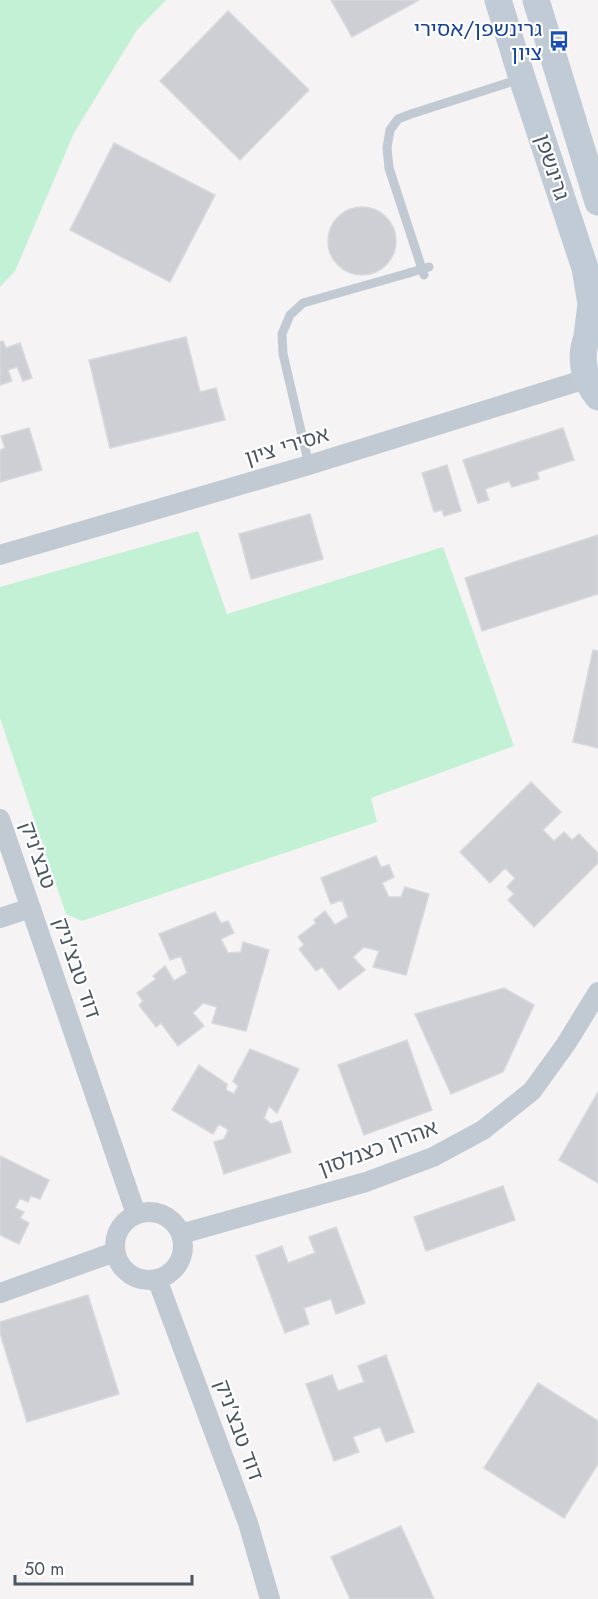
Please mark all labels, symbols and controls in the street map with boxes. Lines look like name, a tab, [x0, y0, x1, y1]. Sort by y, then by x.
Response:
place label: גרינשפן/אסירי ציון	[414, 14, 542, 68]
bus stop icon: גרינשפן/אסירי ציון	[547, 29, 571, 53]
street label: גרינשפן	[527, 130, 577, 204]
street label: אסירי ציון	[241, 419, 333, 473]
street label: טבצ'ניק	[12, 817, 64, 893]
street label: דוד טבצ'ניק	[46, 913, 108, 1023]
street label: אהרון כצנלסון	[314, 1113, 442, 1183]
street label: דוד טבצ'ניק	[207, 1375, 271, 1485]
scale bar	[15, 1548, 192, 1586]
text: 50 m	[24, 1556, 64, 1582]

